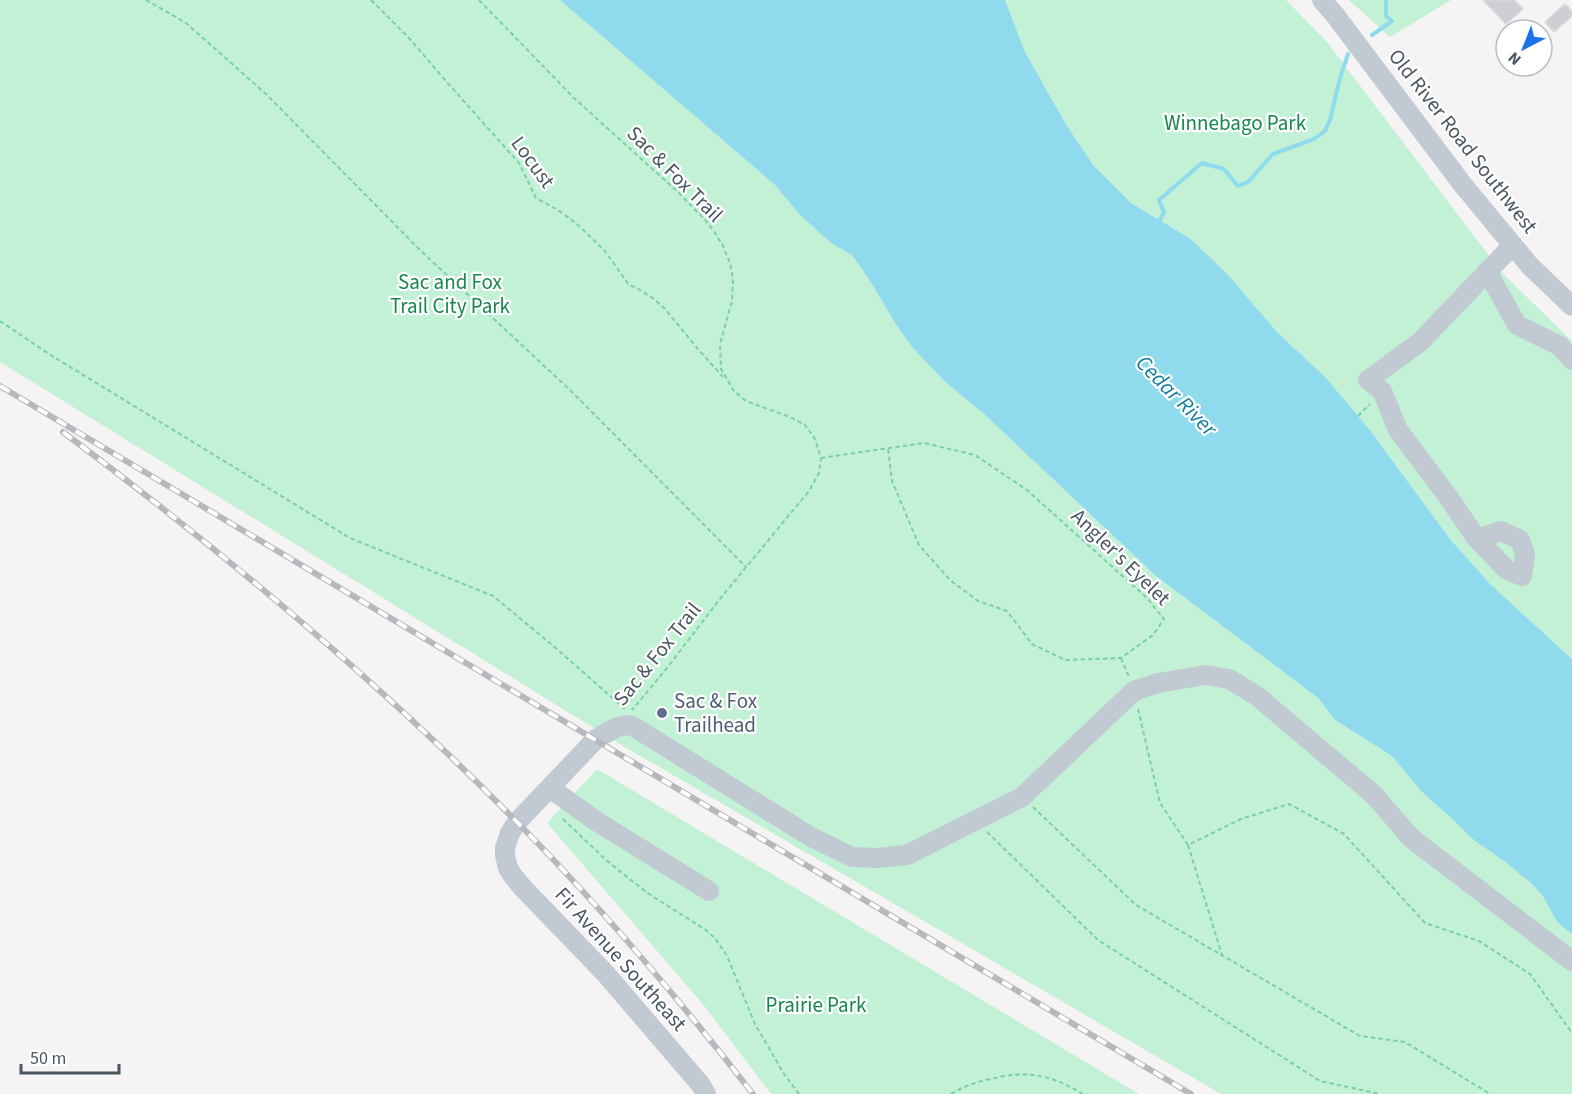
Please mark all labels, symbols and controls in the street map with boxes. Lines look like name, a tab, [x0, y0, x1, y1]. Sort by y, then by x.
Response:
north arrow	[1494, 18, 1554, 78]
street label: Old River Road Southwest	[1381, 42, 1545, 240]
text: N	[1503, 47, 1526, 70]
park label: Winnebago Park	[1164, 108, 1307, 138]
street label: Sac & Fox Trail	[620, 119, 730, 229]
street label: Locust	[504, 130, 562, 194]
park label: Sac and Fox Trail City Park	[390, 267, 511, 321]
water label: Cedar River	[1128, 348, 1225, 445]
street label: Angler's Eyelet	[1065, 502, 1177, 612]
street label: Sac & Fox Trail	[606, 596, 708, 712]
place label: Sac & Fox Trailhead	[674, 686, 758, 740]
marker: Sac & Fox Trailhead	[655, 706, 669, 720]
street label: Fir Avenue Southeast	[548, 880, 694, 1038]
park label: Prairie Park	[766, 990, 867, 1020]
scale bar	[21, 1037, 118, 1075]
text: 50 m	[30, 1046, 66, 1071]

